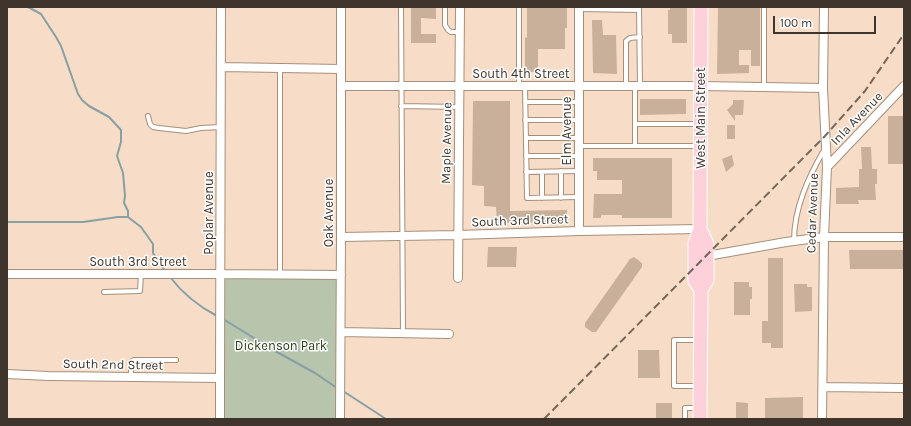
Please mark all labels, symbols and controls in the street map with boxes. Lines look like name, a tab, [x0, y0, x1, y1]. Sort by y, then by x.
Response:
scale bar	[775, 8, 878, 34]
text: 100 m	[780, 16, 812, 30]
street label: South 4th Street	[472, 66, 570, 82]
street label: West Main Street	[693, 67, 709, 169]
street label: Inla Avenue	[828, 89, 886, 149]
street label: Elm Avenue	[559, 97, 575, 165]
street label: Maple Avenue	[438, 102, 456, 184]
street label: Poplar Avenue	[201, 171, 217, 255]
street label: Cedar Avenue	[804, 173, 822, 253]
street label: Oak Avenue	[321, 179, 337, 247]
street label: South 3rd Street	[471, 212, 569, 230]
street label: South 3rd Street	[89, 254, 187, 270]
park label: Dickenson Park	[235, 338, 327, 354]
street label: South 2nd Street	[63, 356, 163, 374]

